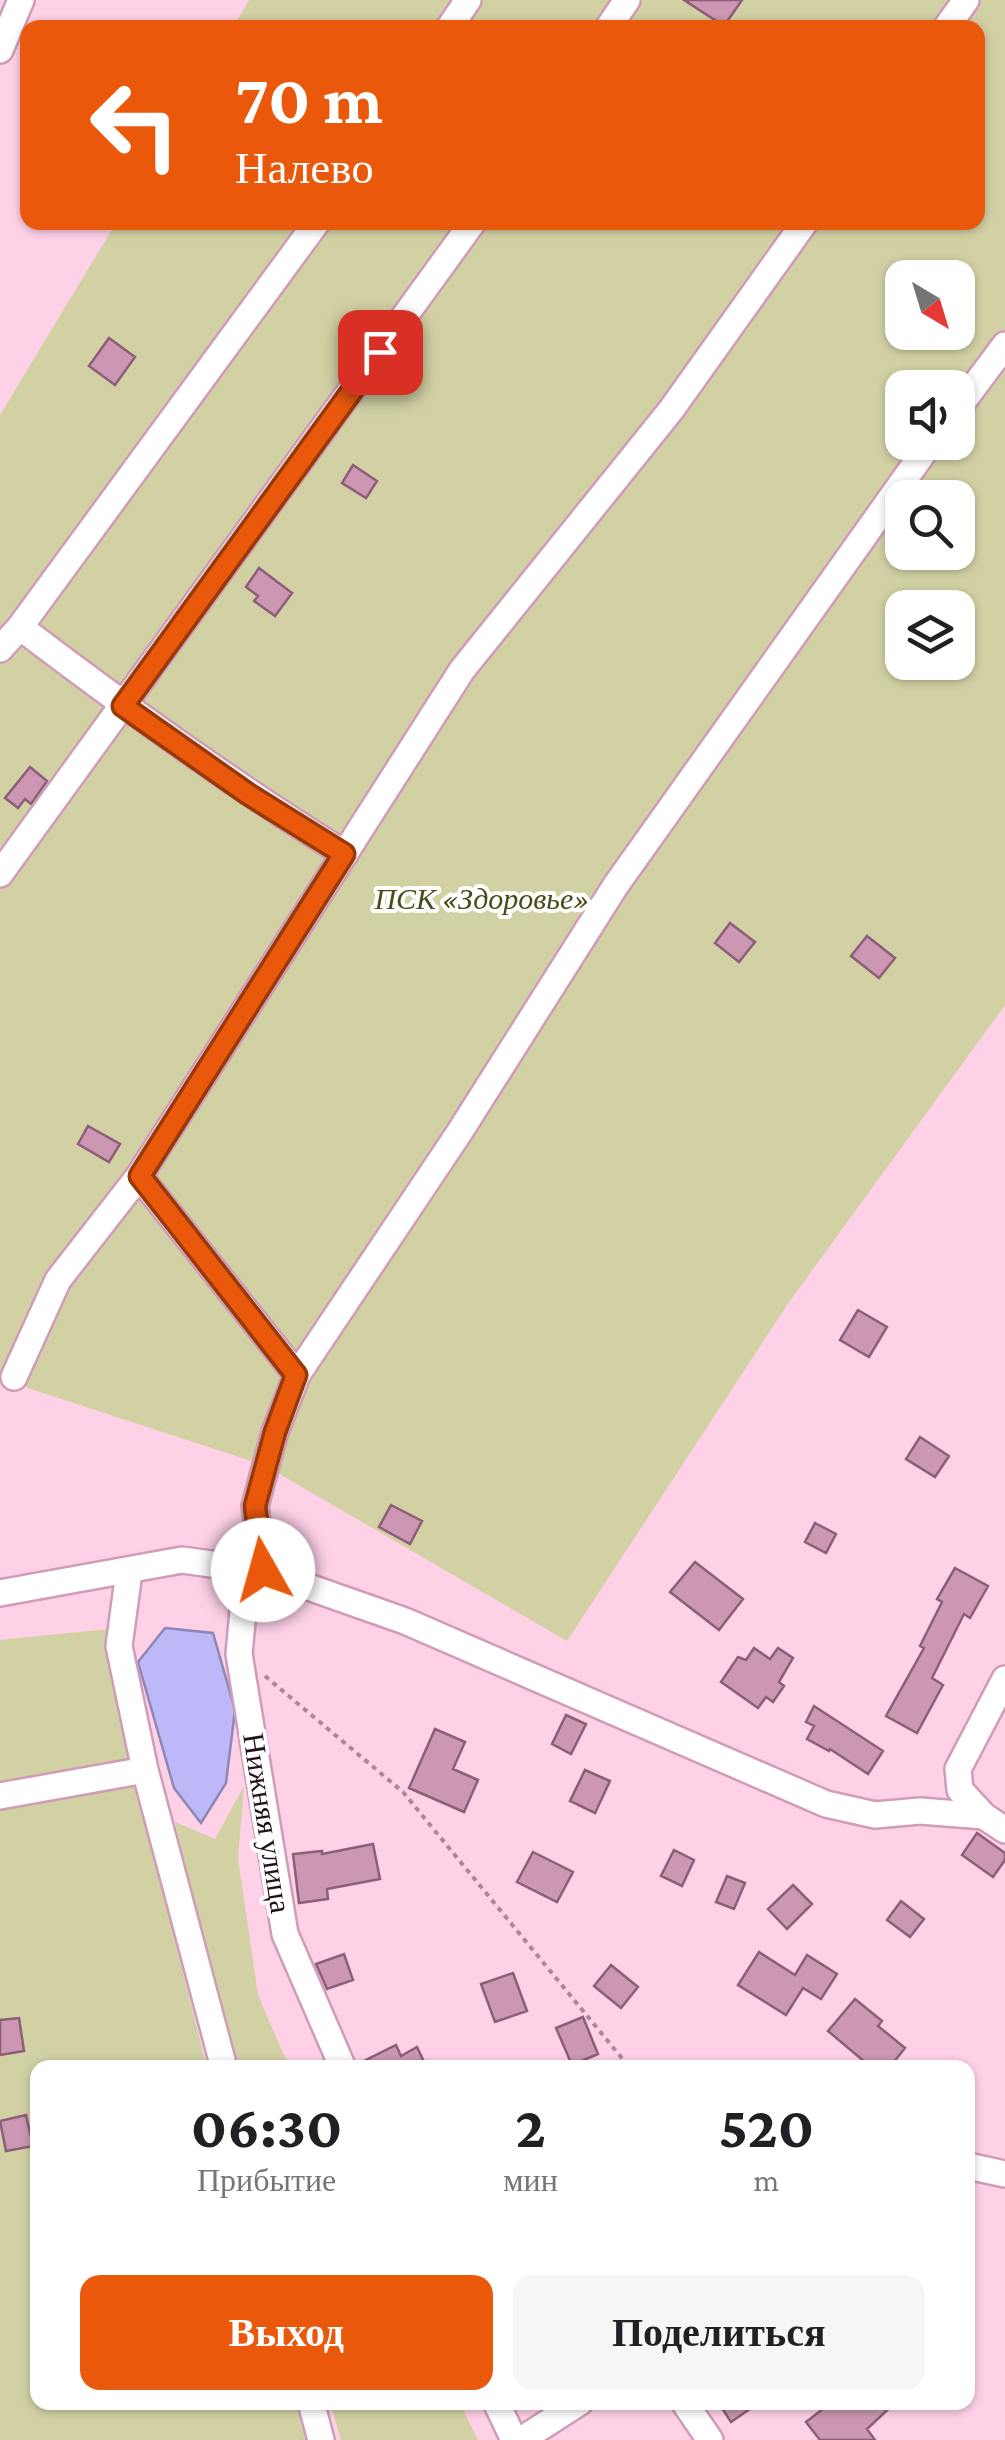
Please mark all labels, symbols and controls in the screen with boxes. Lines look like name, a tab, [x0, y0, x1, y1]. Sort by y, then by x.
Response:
icon: left	[70, 60, 200, 190]
text: 70 m	[235, 60, 383, 138]
text: Налево	[235, 143, 374, 193]
north arrow	[885, 260, 975, 350]
map controls	[885, 260, 975, 680]
pin	[338, 310, 423, 395]
icon: arrive	[353, 325, 408, 380]
button: sound	[885, 370, 975, 460]
button: search	[885, 480, 975, 570]
button: layers	[885, 590, 975, 680]
park label: ПСК «Здоровье»	[373, 882, 590, 915]
position arrow	[211, 1518, 315, 1622]
street label: Нижняя улица	[237, 1731, 298, 1915]
text: 06:30	[191, 2093, 342, 2160]
text: 2	[515, 2093, 546, 2160]
text: 520	[719, 2093, 814, 2160]
text: Прибытие	[197, 2162, 336, 2198]
text: мин	[503, 2162, 558, 2198]
text: m	[754, 2162, 779, 2198]
button: Выход	[80, 2275, 493, 2390]
button: Поделиться	[513, 2275, 925, 2390]

